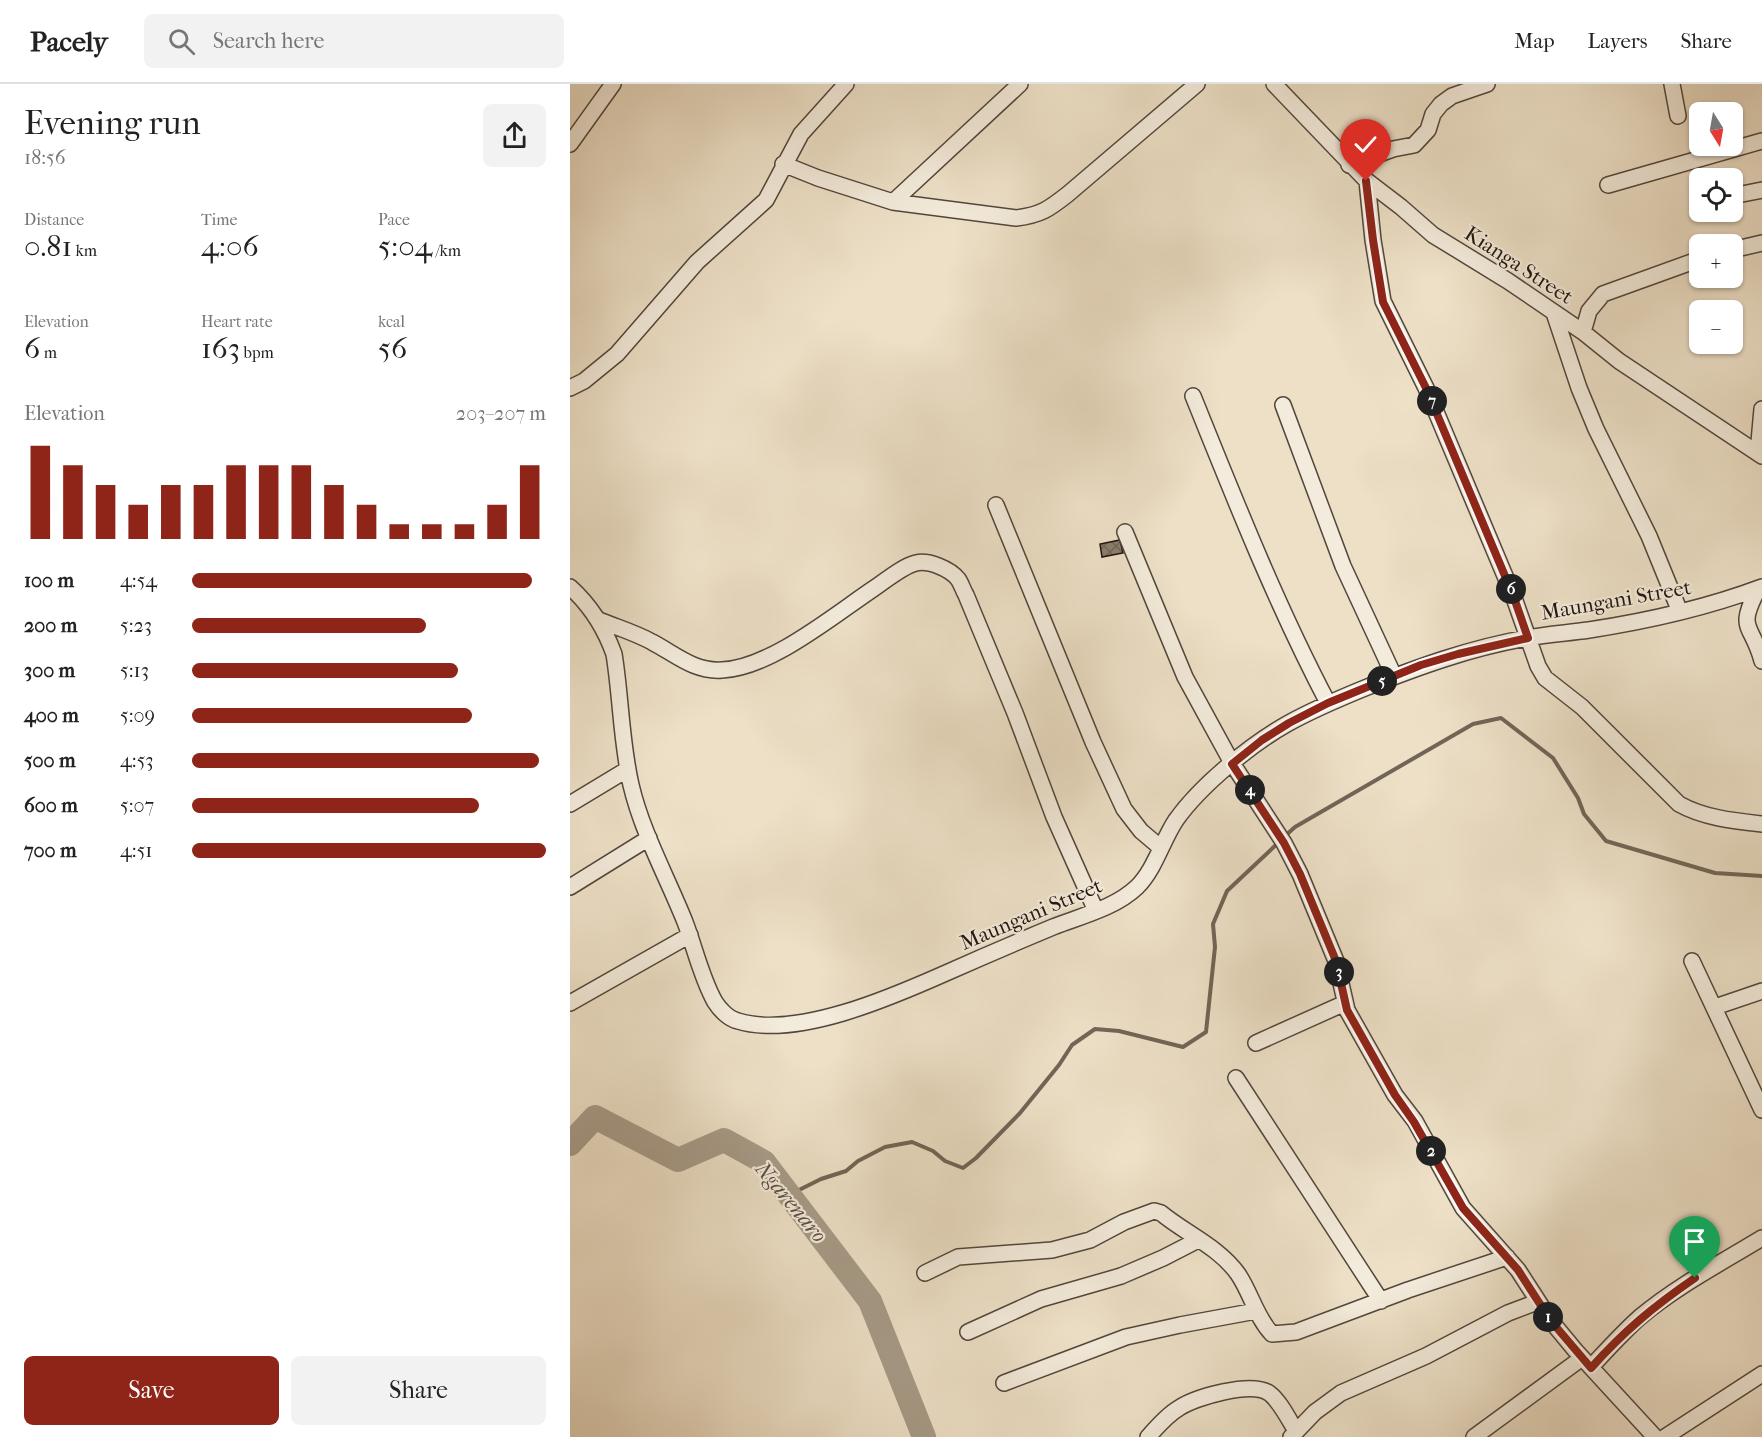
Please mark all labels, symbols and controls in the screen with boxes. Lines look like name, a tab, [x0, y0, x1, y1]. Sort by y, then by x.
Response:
search box	[144, 14, 564, 68]
text: Pacely	[30, 25, 108, 58]
icon: search	[165, 25, 198, 58]
text: Search here	[213, 28, 324, 54]
text: Map	[1514, 29, 1555, 53]
text: Layers	[1588, 29, 1647, 53]
text: Share	[1680, 29, 1732, 53]
north arrow	[1689, 102, 1743, 156]
map controls	[1689, 102, 1743, 354]
text: Evening run	[24, 104, 201, 143]
button: share	[483, 104, 546, 167]
pin	[1340, 119, 1391, 181]
icon: check	[1349, 128, 1382, 161]
text: 18:56	[24, 146, 66, 169]
button: locate	[1689, 168, 1743, 222]
text: Distance	[24, 210, 84, 229]
text: Time	[201, 210, 237, 229]
text: Pace	[378, 210, 410, 229]
street label: Kianga Street	[1460, 221, 1578, 309]
text: 0.81	[24, 229, 72, 264]
text: 4:06	[201, 229, 259, 264]
text: 5:04	[378, 229, 432, 264]
button: +	[1689, 234, 1743, 288]
text: km	[72, 241, 97, 260]
text: /km	[432, 241, 461, 260]
button: −	[1689, 300, 1743, 354]
text: Elevation	[24, 312, 89, 331]
text: Heart rate	[201, 312, 273, 331]
text: kcal	[378, 312, 405, 331]
text: 6	[24, 331, 40, 366]
text: 163	[201, 331, 240, 366]
text: 56	[378, 331, 407, 366]
text: m	[40, 343, 57, 362]
text: bpm	[240, 343, 274, 362]
pin: 7	[1417, 386, 1447, 416]
text: 7	[1428, 391, 1436, 410]
text: Elevation	[24, 402, 105, 425]
text: 203–207 m	[456, 402, 546, 425]
text: 100 m	[24, 569, 74, 592]
text: 4:54	[120, 569, 157, 592]
pin: 6	[1496, 574, 1526, 604]
street label: Maungani Street	[1539, 575, 1694, 625]
text: 6	[1507, 579, 1515, 598]
text: 200 m	[24, 614, 77, 637]
text: 5:23	[120, 614, 152, 637]
text: 300 m	[24, 659, 75, 682]
text: 5:13	[120, 659, 149, 682]
pin: 5	[1367, 666, 1397, 696]
text: 5	[1379, 671, 1385, 690]
text: 400 m	[24, 704, 79, 727]
text: 5:09	[120, 704, 155, 727]
text: 500 m	[24, 749, 76, 772]
text: 4:53	[120, 749, 154, 772]
pin: 4	[1235, 775, 1265, 805]
text: 4	[1245, 780, 1255, 799]
text: 600 m	[24, 794, 78, 817]
text: 5:07	[120, 794, 154, 817]
text: 700 m	[24, 839, 77, 862]
text: 4:51	[120, 839, 152, 862]
street label: Maungani Street	[956, 873, 1106, 955]
pin: 3	[1324, 957, 1354, 987]
text: 3	[1336, 962, 1342, 981]
pin: 2	[1416, 1136, 1446, 1166]
text: 2	[1427, 1141, 1435, 1160]
water label: Ngarenaro	[749, 1156, 832, 1248]
pin	[1669, 1216, 1720, 1278]
icon: arrive	[1678, 1225, 1711, 1258]
pin: 1	[1533, 1302, 1563, 1332]
text: 1	[1545, 1307, 1551, 1326]
button: Save	[24, 1356, 279, 1425]
button: Share	[291, 1356, 546, 1425]

